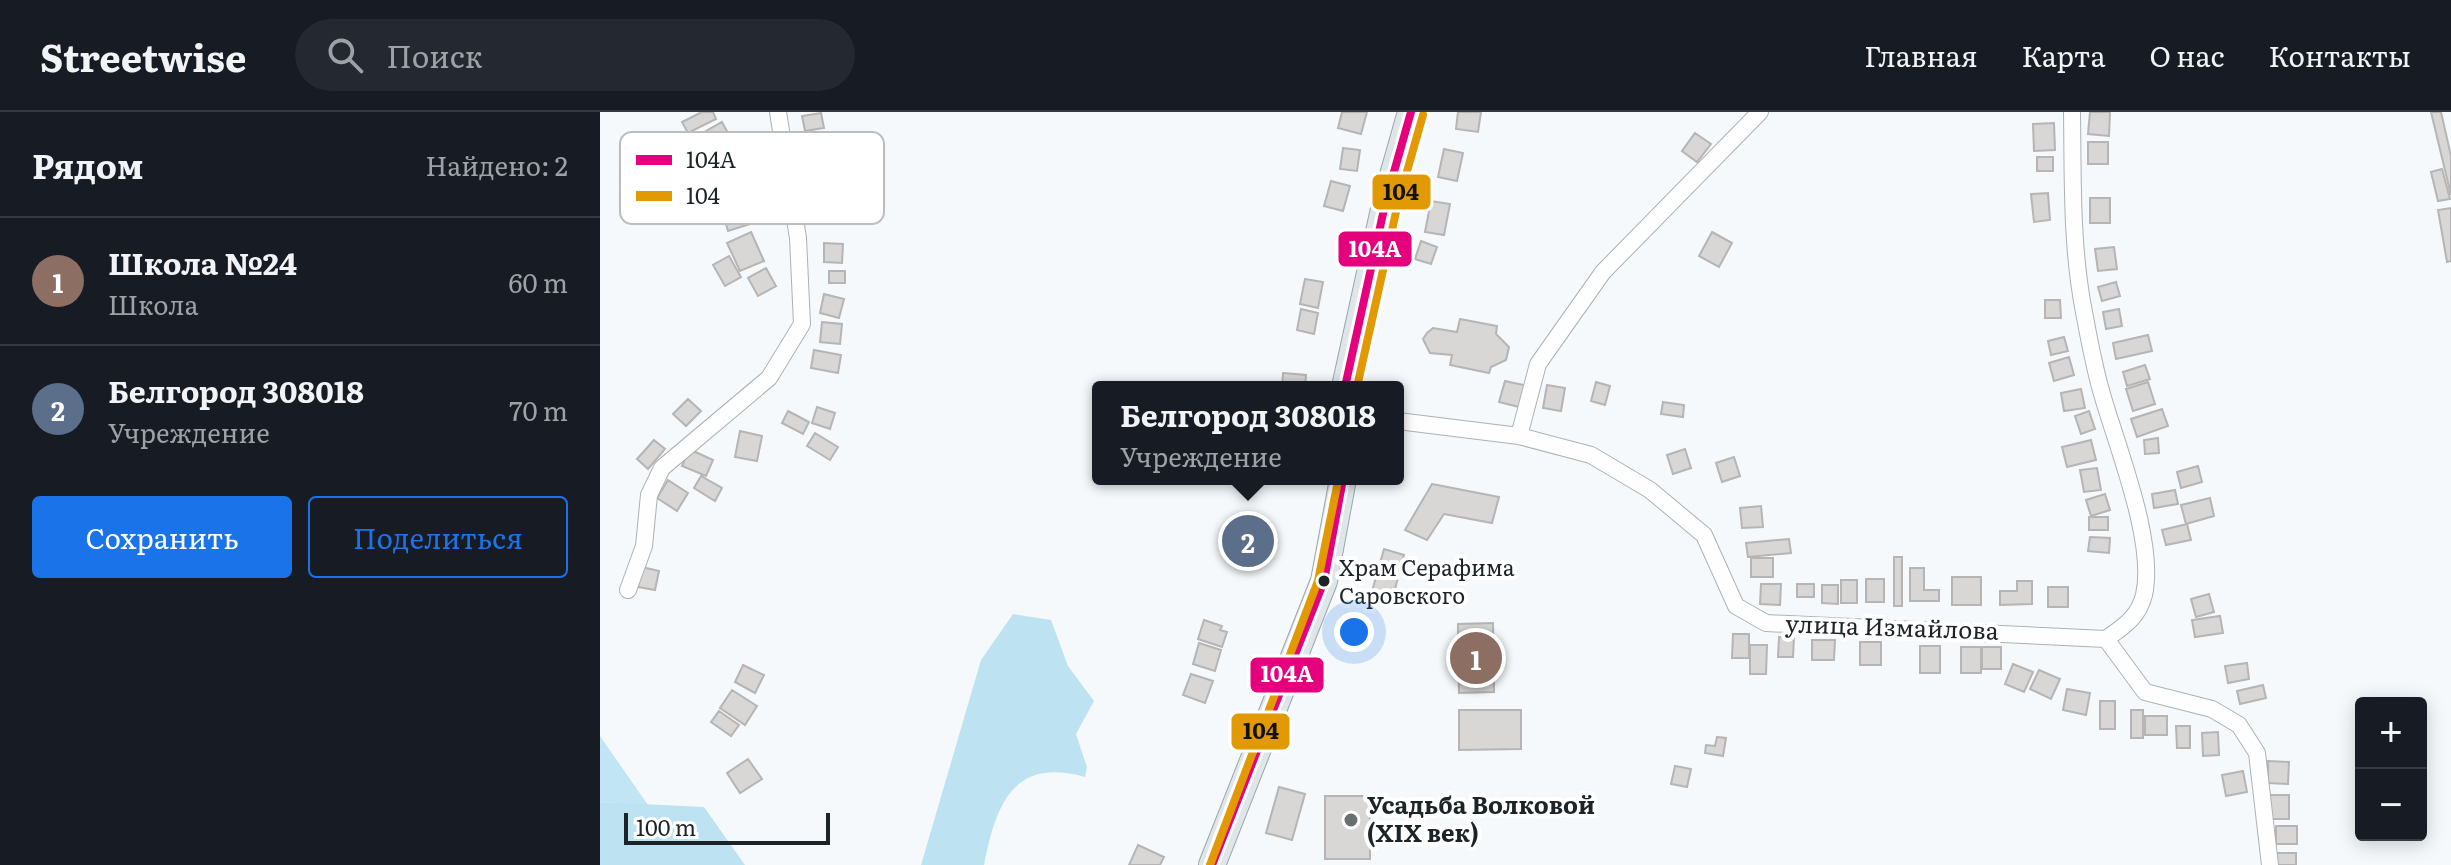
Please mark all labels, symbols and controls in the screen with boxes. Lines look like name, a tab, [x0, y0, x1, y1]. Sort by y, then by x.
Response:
search box	[295, 19, 855, 91]
text: Streetwise	[40, 27, 247, 84]
icon: search	[323, 33, 367, 77]
text: Поиск	[387, 33, 483, 77]
text: Главная	[1864, 34, 1978, 76]
text: Карта	[2022, 34, 2105, 76]
text: О нас	[2149, 34, 2225, 76]
text: Контакты	[2269, 34, 2411, 76]
legend	[620, 132, 884, 224]
text: Рядом	[32, 139, 144, 189]
text: 104А	[686, 142, 736, 175]
text: Найдено: 2	[425, 145, 568, 184]
line badge: 104	[1371, 173, 1432, 211]
text: 104	[1383, 174, 1419, 207]
text: 104	[686, 178, 720, 211]
line badge: 104А	[1337, 230, 1413, 268]
text: 104А	[1349, 231, 1402, 264]
text: Школа №24	[108, 240, 297, 284]
text: 1	[53, 262, 63, 301]
text: 60 m	[509, 262, 568, 301]
text: Школа	[108, 284, 199, 323]
text: Белгород 308018	[108, 368, 364, 412]
popup	[1092, 381, 1404, 485]
text: 2	[51, 390, 65, 429]
text: 70 m	[509, 390, 568, 429]
text: Белгород 308018	[1120, 392, 1376, 436]
text: Учреждение	[108, 412, 270, 451]
text: Учреждение	[1120, 436, 1282, 475]
button: Сохранить	[32, 496, 292, 578]
button: Поделиться	[308, 496, 568, 578]
pin: 2	[1222, 511, 1274, 571]
place label: Храм Серафима Саровского	[1339, 550, 1515, 611]
marker: Храм Серафима Саровского	[1316, 573, 1332, 589]
street label: улица Измайлова	[1785, 604, 1999, 647]
your location	[1334, 612, 1374, 652]
pin: 1	[1450, 628, 1502, 688]
line badge: 104А	[1249, 656, 1325, 694]
text: 104А	[1261, 656, 1314, 689]
map controls	[2355, 697, 2427, 841]
button: +	[2355, 697, 2427, 769]
line badge: 104	[1230, 712, 1291, 751]
text: 104	[1243, 713, 1279, 746]
button: −	[2355, 769, 2427, 841]
place label: Усадьба Волковой (XIX век)	[1367, 786, 1595, 849]
scale bar	[624, 809, 830, 845]
text: 100 m	[636, 810, 696, 843]
marker: Усадьба Волковой (XIX век)	[1342, 811, 1360, 829]

